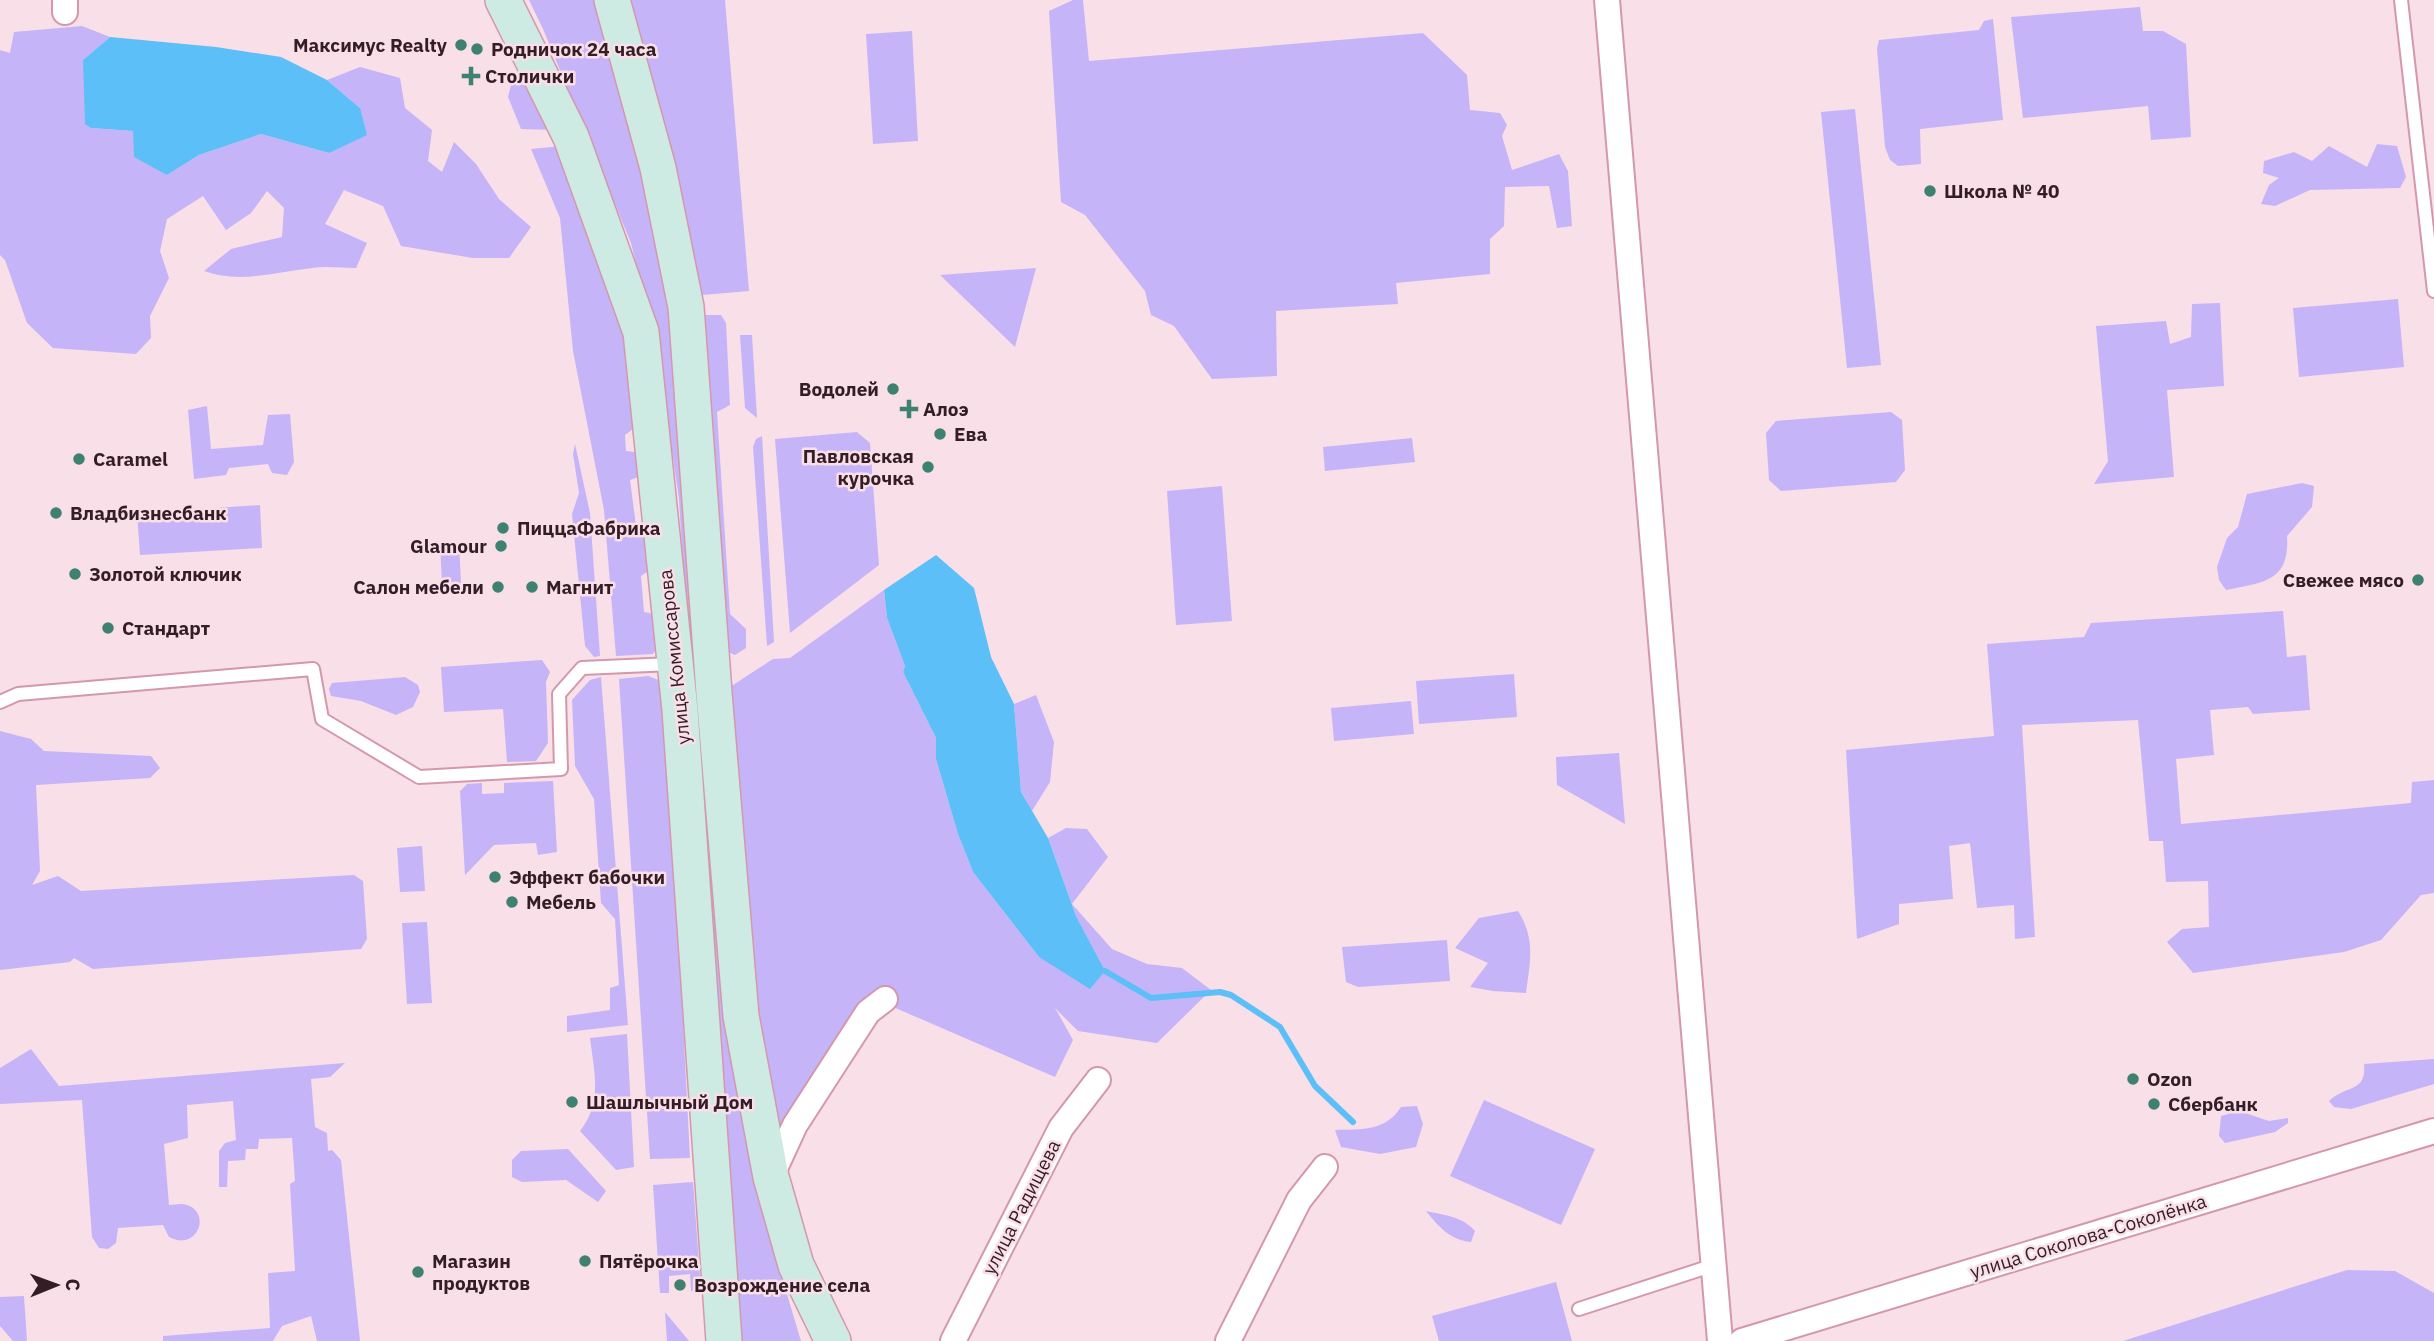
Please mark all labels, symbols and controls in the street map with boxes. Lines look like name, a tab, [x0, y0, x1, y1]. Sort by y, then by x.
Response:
place label: Максимус Realty	[293, 33, 448, 57]
marker: Максимус Realty	[453, 37, 469, 53]
place label: Родничок 24 часа	[491, 37, 657, 61]
marker: Родничок 24 часа	[469, 41, 485, 57]
place label: Столички	[485, 64, 574, 88]
marker: Столички	[463, 68, 479, 84]
place label: Школа № 40	[1944, 179, 2059, 203]
marker: Школа № 40	[1922, 183, 1938, 199]
place label: Водолей	[799, 377, 879, 401]
marker: Водолей	[885, 381, 901, 397]
place label: Алоэ	[923, 397, 969, 421]
marker: Алоэ	[901, 401, 917, 417]
place label: Ева	[954, 422, 987, 446]
marker: Ева	[932, 426, 948, 442]
place label: Павловская курочка	[803, 444, 914, 490]
place label: Caramel	[93, 447, 168, 471]
marker: Caramel	[71, 451, 87, 467]
marker: Павловская курочка	[920, 459, 936, 475]
place label: Владбизнесбанк	[70, 501, 227, 525]
marker: Владбизнесбанк	[48, 505, 64, 521]
place label: ПиццаФабрика	[517, 516, 661, 540]
marker: ПиццаФабрика	[495, 520, 511, 536]
place label: Glamour	[410, 534, 487, 558]
marker: Glamour	[493, 538, 509, 554]
place label: Золотой ключик	[89, 562, 242, 586]
marker: Золотой ключик	[67, 566, 83, 582]
street label: улица Комиссарова	[653, 568, 695, 746]
place label: Свежее мясо	[2283, 568, 2404, 592]
marker: Свежее мясо	[2410, 572, 2426, 588]
place label: Салон мебели	[353, 575, 484, 599]
place label: Магнит	[546, 575, 613, 599]
marker: Салон мебели	[490, 579, 506, 595]
marker: Магнит	[524, 579, 540, 595]
place label: Стандарт	[122, 616, 210, 640]
marker: Стандарт	[100, 620, 116, 636]
place label: Эффект бабочки	[509, 865, 665, 889]
marker: Эффект бабочки	[487, 869, 503, 885]
place label: Мебель	[526, 890, 596, 914]
marker: Мебель	[504, 894, 520, 910]
place label: Ozon	[2147, 1067, 2192, 1091]
marker: Ozon	[2125, 1071, 2141, 1087]
place label: Шашлычный Дом	[586, 1090, 753, 1114]
place label: Сбербанк	[2168, 1092, 2258, 1116]
marker: Шашлычный Дом	[564, 1094, 580, 1110]
marker: Сбербанк	[2146, 1096, 2162, 1112]
street label: улица Радищева	[977, 1135, 1065, 1279]
street label: улица Соколова-Соколёнка	[1967, 1189, 2209, 1283]
place label: Магазин продуктов	[432, 1249, 530, 1295]
place label: Пятёрочка	[599, 1249, 699, 1273]
north arrow	[21, 1250, 91, 1320]
marker: Пятёрочка	[577, 1253, 593, 1269]
marker: Магазин продуктов	[410, 1264, 426, 1280]
place label: Возрождение села	[694, 1273, 870, 1297]
marker: Возрождение села	[672, 1277, 688, 1293]
text: С	[61, 1278, 85, 1291]

